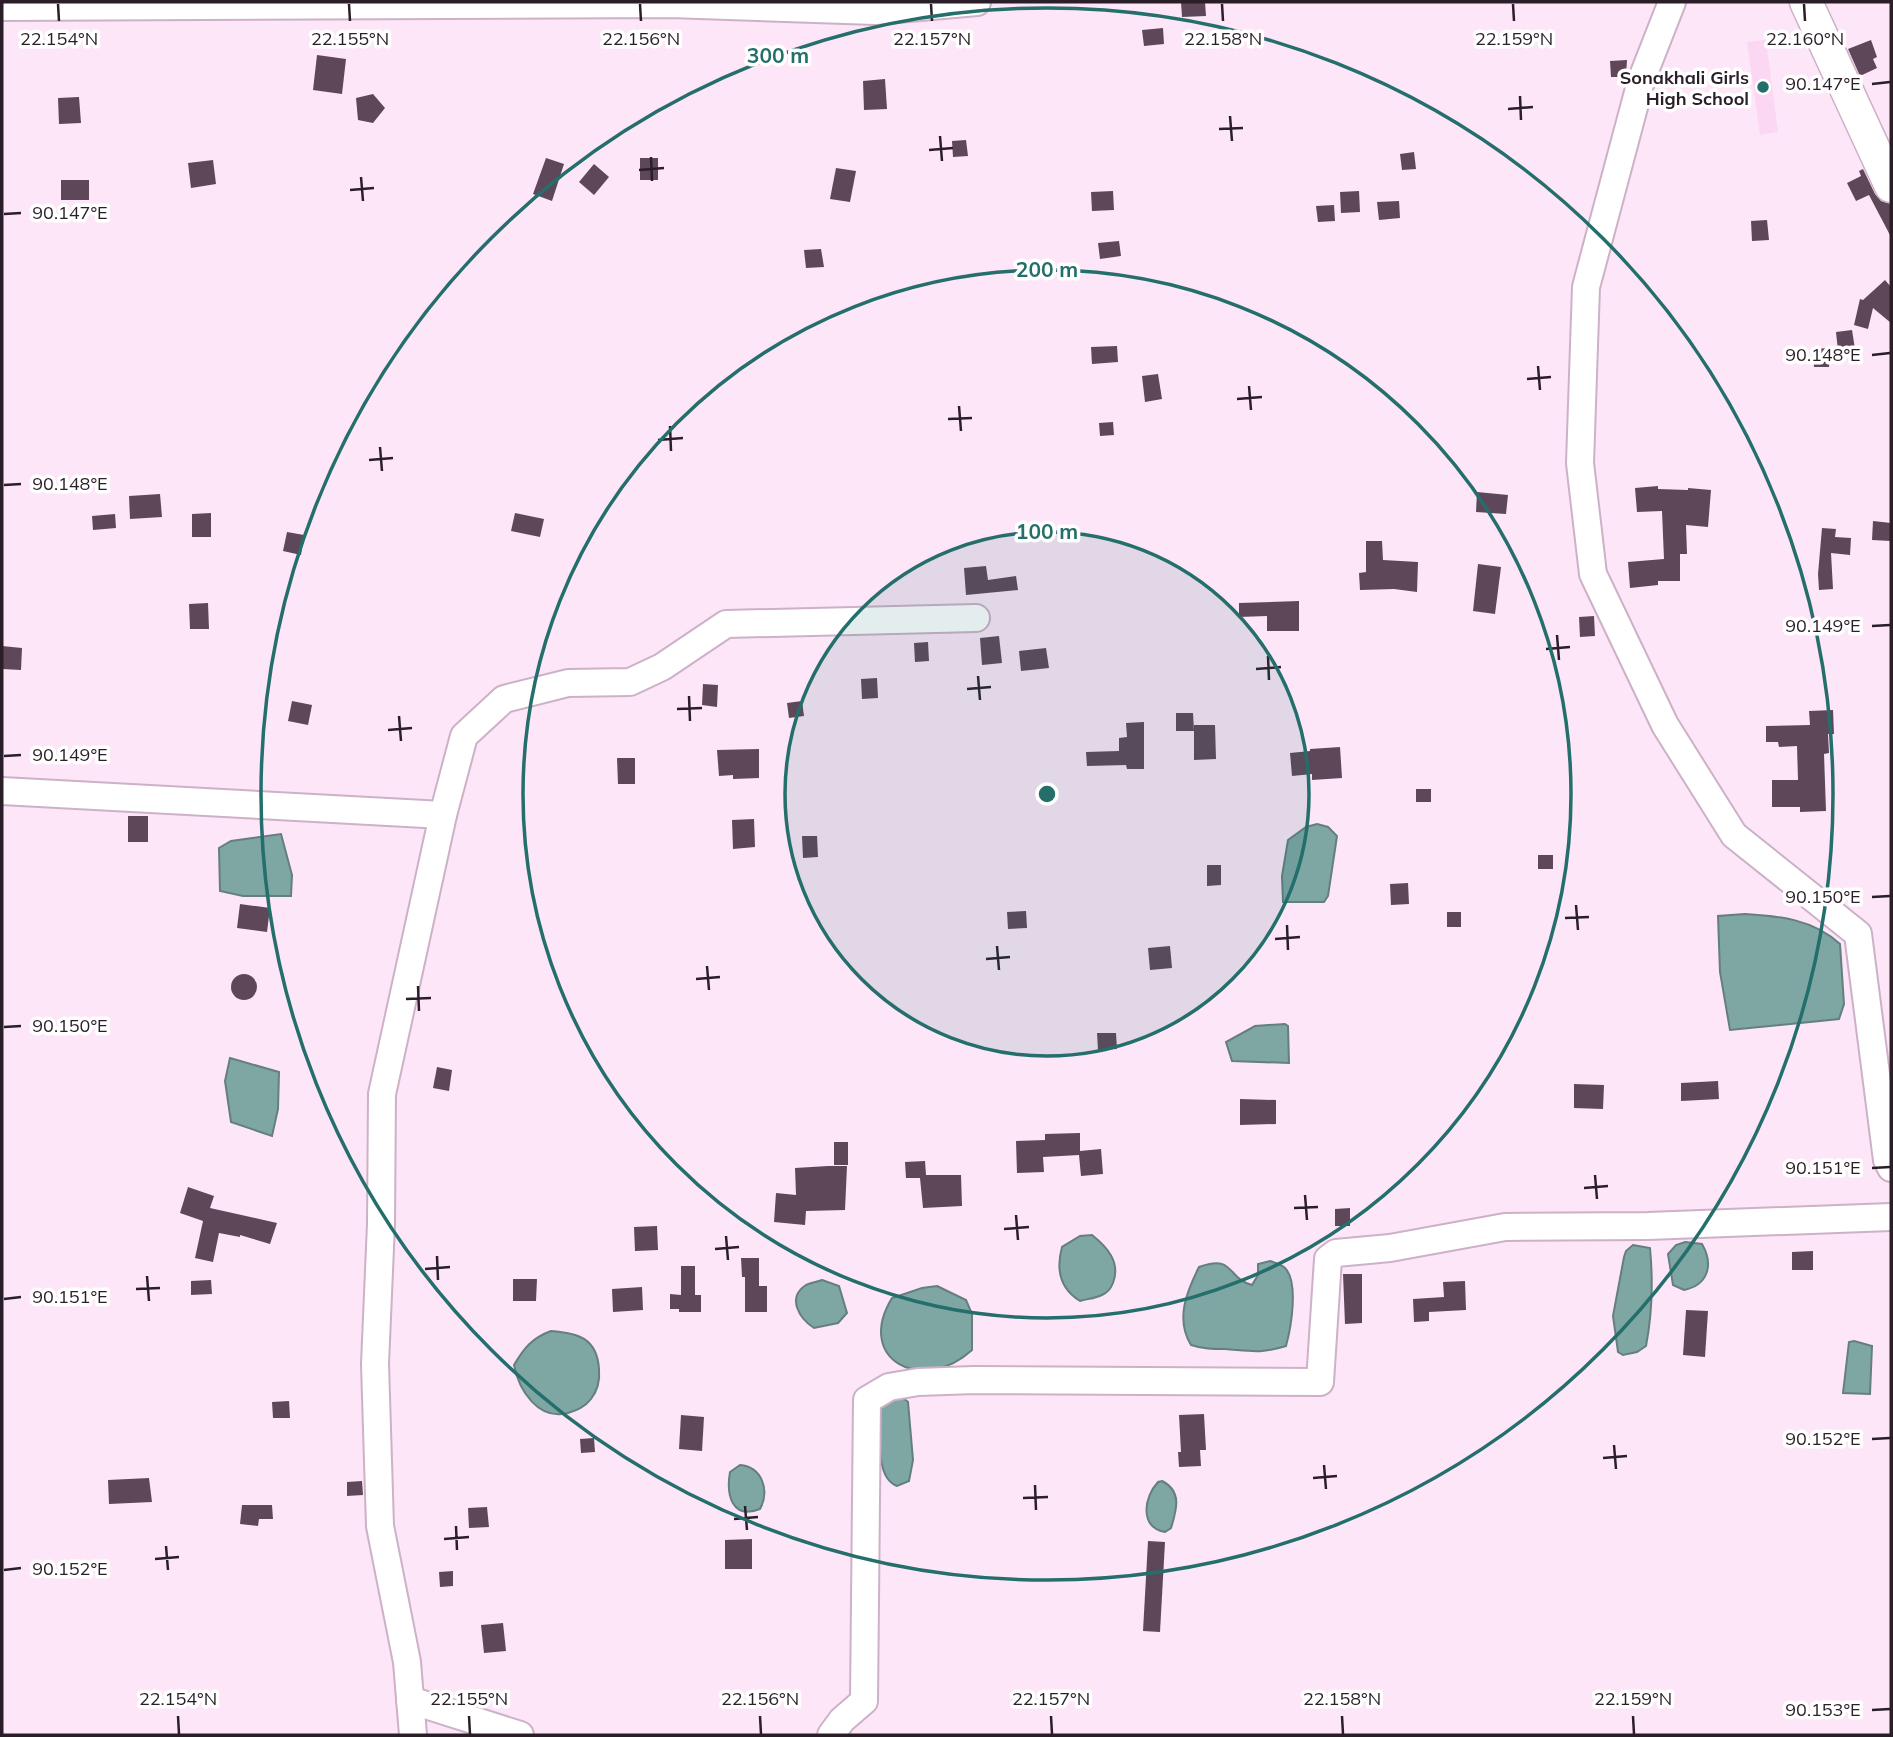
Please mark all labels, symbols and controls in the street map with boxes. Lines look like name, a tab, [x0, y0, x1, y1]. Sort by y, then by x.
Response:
text: 22.154°N	[20, 27, 98, 50]
text: 22.155°N	[311, 27, 389, 50]
text: 22.156°N	[602, 27, 680, 50]
text: 22.157°N	[893, 27, 971, 50]
text: 22.158°N	[1184, 27, 1262, 50]
text: 22.159°N	[1475, 27, 1553, 50]
text: 22.160°N	[1766, 27, 1844, 50]
text: 300 m	[747, 42, 809, 68]
place label: Sonakhali Girls High School	[1620, 66, 1749, 110]
text: 90.147°E	[1785, 72, 1861, 95]
marker: Sonakhali Girls High School	[1755, 79, 1771, 95]
text: 90.147°E	[32, 201, 108, 224]
text: 200 m	[1016, 256, 1078, 282]
text: 90.148°E	[1785, 343, 1861, 366]
text: 90.148°E	[32, 472, 108, 495]
text: 100 m	[1016, 518, 1078, 544]
text: 90.149°E	[1785, 614, 1861, 637]
text: 90.149°E	[32, 743, 108, 766]
centre of rings	[1035, 782, 1059, 806]
text: 90.150°E	[1785, 885, 1861, 908]
text: 90.150°E	[32, 1014, 108, 1037]
text: 90.151°E	[1785, 1156, 1861, 1179]
text: 90.151°E	[32, 1285, 108, 1308]
text: 90.152°E	[1785, 1427, 1861, 1450]
text: 90.152°E	[32, 1557, 108, 1580]
text: 22.154°N	[139, 1687, 217, 1710]
text: 22.155°N	[430, 1687, 508, 1710]
text: 22.156°N	[721, 1687, 799, 1710]
text: 22.157°N	[1012, 1687, 1090, 1710]
text: 22.158°N	[1303, 1687, 1381, 1710]
text: 22.159°N	[1594, 1687, 1672, 1710]
text: 90.153°E	[1785, 1698, 1861, 1721]

